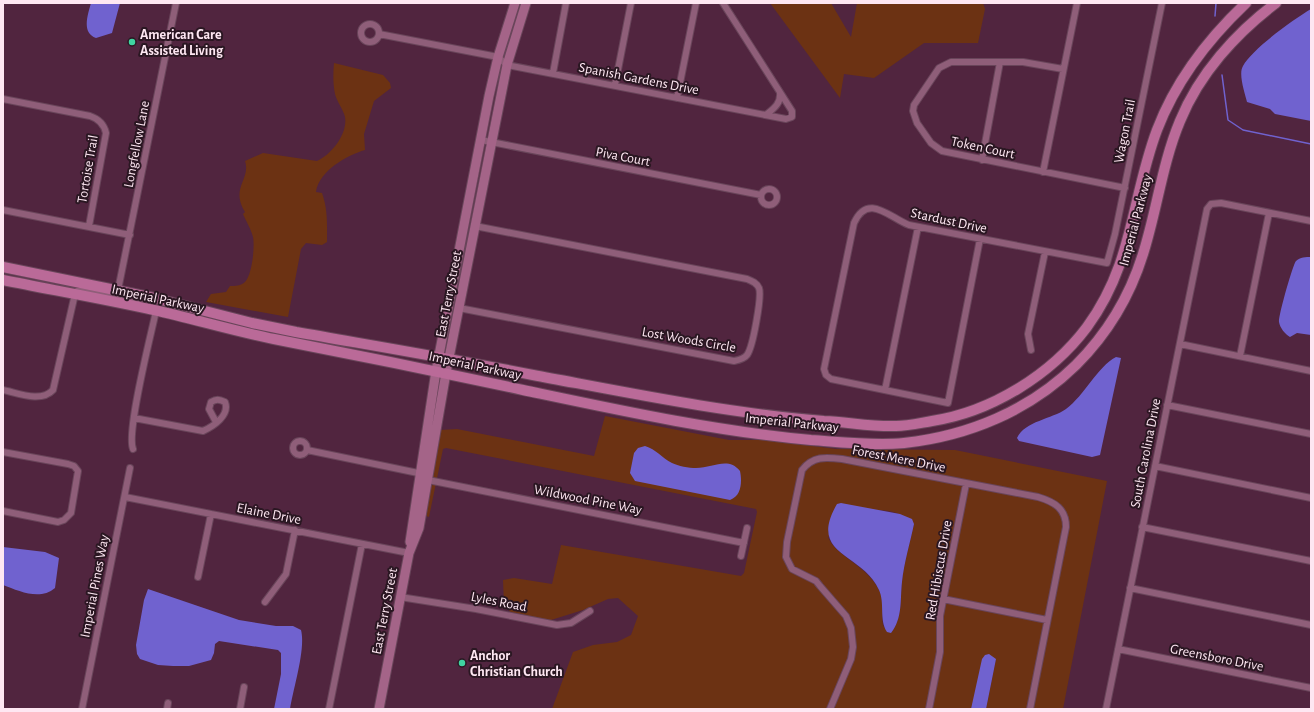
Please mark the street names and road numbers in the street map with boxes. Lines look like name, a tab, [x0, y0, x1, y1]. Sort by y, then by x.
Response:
street label: Spanish Gardens Drive	[578, 60, 700, 98]
street label: Wagon Trail	[1112, 98, 1138, 164]
street label: Longfellow Lane	[122, 100, 152, 189]
street label: Tortoise Trail	[75, 134, 101, 205]
street label: Token Court	[950, 134, 1016, 162]
street label: Piva Court	[594, 145, 652, 169]
street label: Imperial Parkway	[1117, 173, 1155, 268]
street label: Stardust Drive	[909, 206, 988, 236]
street label: East Terry Street	[434, 249, 464, 339]
street label: Imperial Parkway	[110, 282, 205, 316]
street label: Lost Woods Circle	[641, 325, 737, 355]
street label: Imperial Parkway	[427, 349, 522, 383]
street label: South Carolina Drive	[1128, 397, 1163, 509]
street label: Imperial Parkway	[744, 411, 839, 435]
street label: Forest Mere Drive	[851, 443, 947, 475]
street label: Wildwood Pine Way	[533, 483, 643, 517]
street label: Elaine Drive	[235, 501, 302, 527]
street label: Red Hibiscus Drive	[923, 519, 955, 621]
street label: Imperial Pines Way	[78, 534, 112, 639]
street label: East Terry Street	[370, 566, 400, 656]
street label: Lyles Road	[470, 590, 528, 614]
street label: Greensboro Drive	[1169, 642, 1265, 674]

